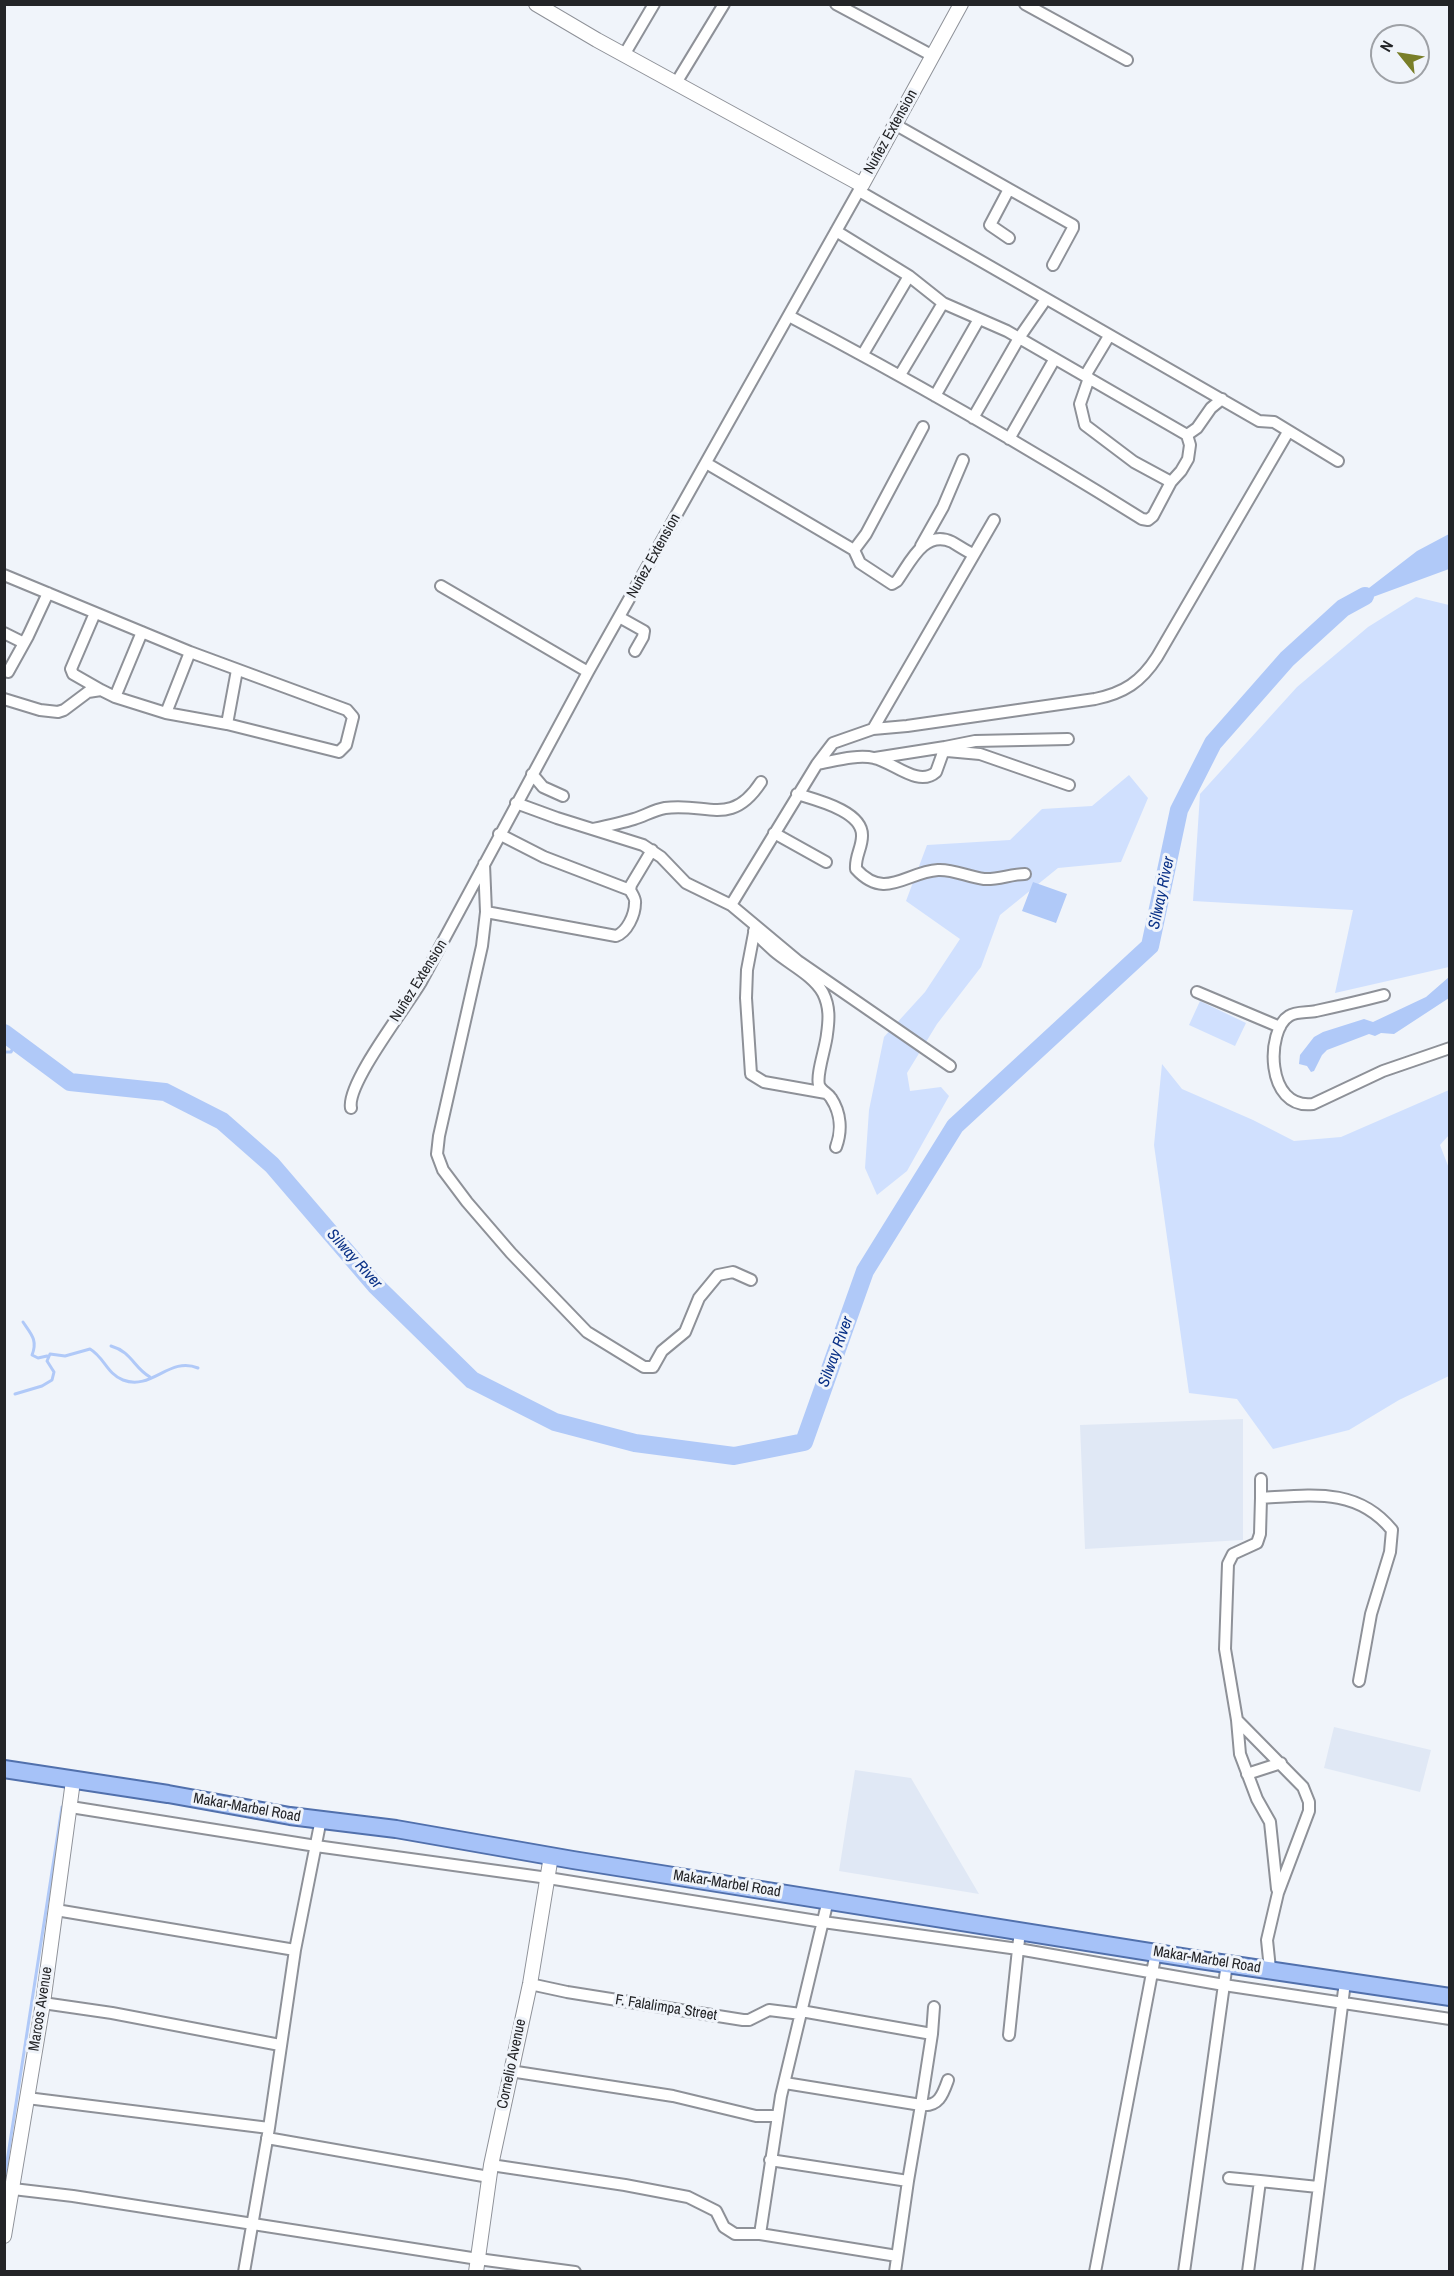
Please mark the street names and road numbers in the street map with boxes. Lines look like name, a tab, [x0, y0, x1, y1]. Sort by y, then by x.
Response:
street label: Nuñez Extension	[860, 87, 922, 177]
street label: Nuñez Extension	[623, 511, 685, 601]
street label: Nuñez Extension	[387, 937, 451, 1025]
street label: Makar-Marbel Road	[192, 1790, 302, 1826]
street label: Makar-Marbel Road	[672, 1867, 782, 1901]
street label: Makar-Marbel Road	[1152, 1943, 1262, 1977]
street label: Marcos Avenue	[25, 1965, 57, 2053]
street label: F. Falalimpa Street	[614, 1991, 718, 2025]
street label: Cornelio Avenue	[494, 2017, 530, 2111]

